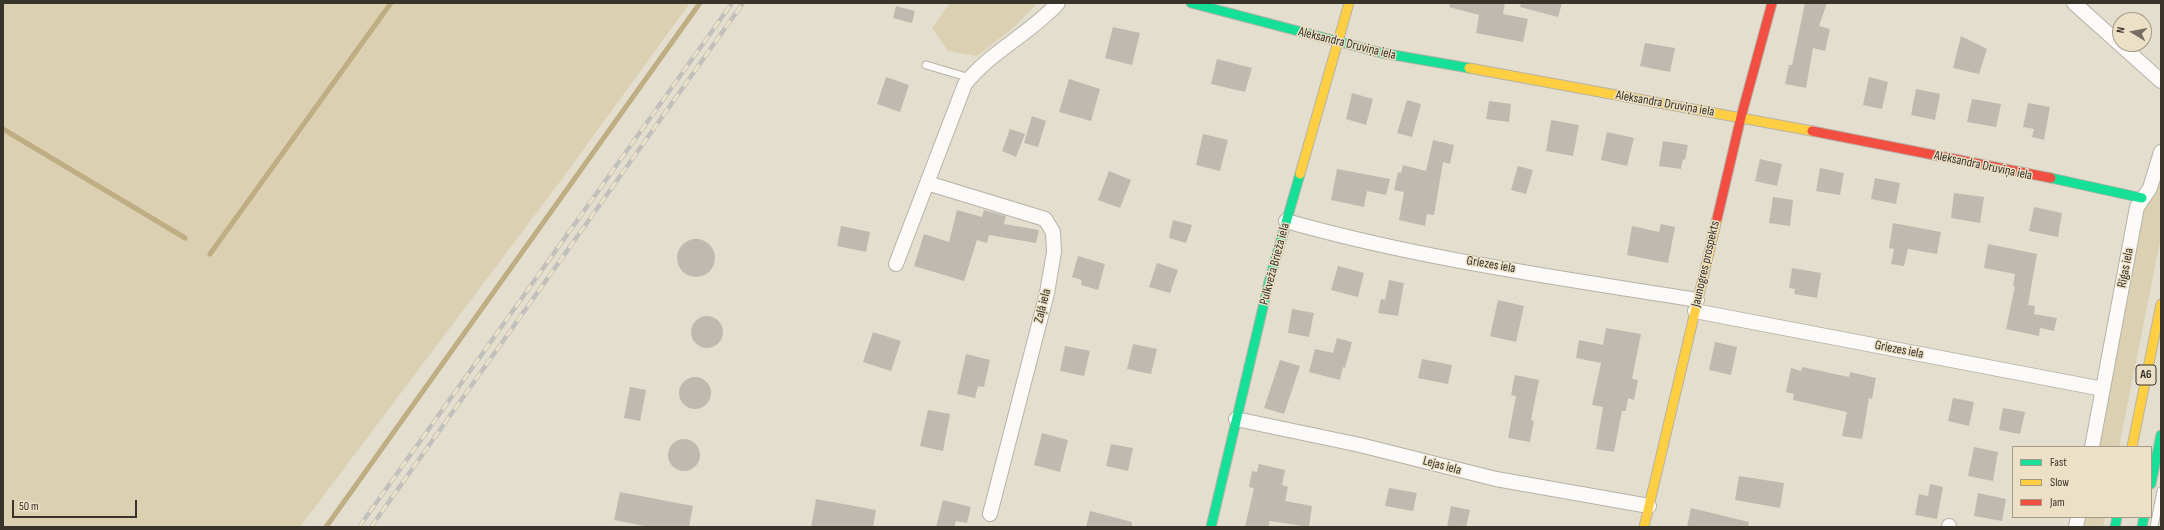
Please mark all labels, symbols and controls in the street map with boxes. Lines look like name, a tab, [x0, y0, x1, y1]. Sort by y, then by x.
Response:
north arrow	[2112, 12, 2152, 52]
street label: Aleksandra Druviņa iela	[1297, 24, 1397, 64]
text: N	[2114, 26, 2128, 34]
street label: Aleksandra Druviņa iela	[1614, 88, 1716, 120]
street label: Aleksandra Druviņa iela	[1932, 148, 2034, 184]
street label: Jaunogres prospekts	[1689, 219, 1723, 309]
street label: Pulkveža Brieža iela	[1257, 221, 1293, 307]
street label: Rīgas iela	[2115, 247, 2137, 289]
street label: Griezes iela	[1465, 253, 1517, 277]
street label: Zaļā iela	[1031, 287, 1055, 325]
street label: Griezes iela	[1873, 338, 1925, 362]
road number: A6	[2136, 365, 2156, 385]
legend	[2012, 446, 2152, 518]
street label: Lejas iela	[1421, 453, 1463, 479]
text: Fast	[2050, 455, 2067, 470]
text: Slow	[2050, 475, 2069, 490]
scale bar	[14, 492, 139, 518]
text: Jam	[2050, 495, 2065, 510]
text: 50 m	[19, 499, 39, 514]

